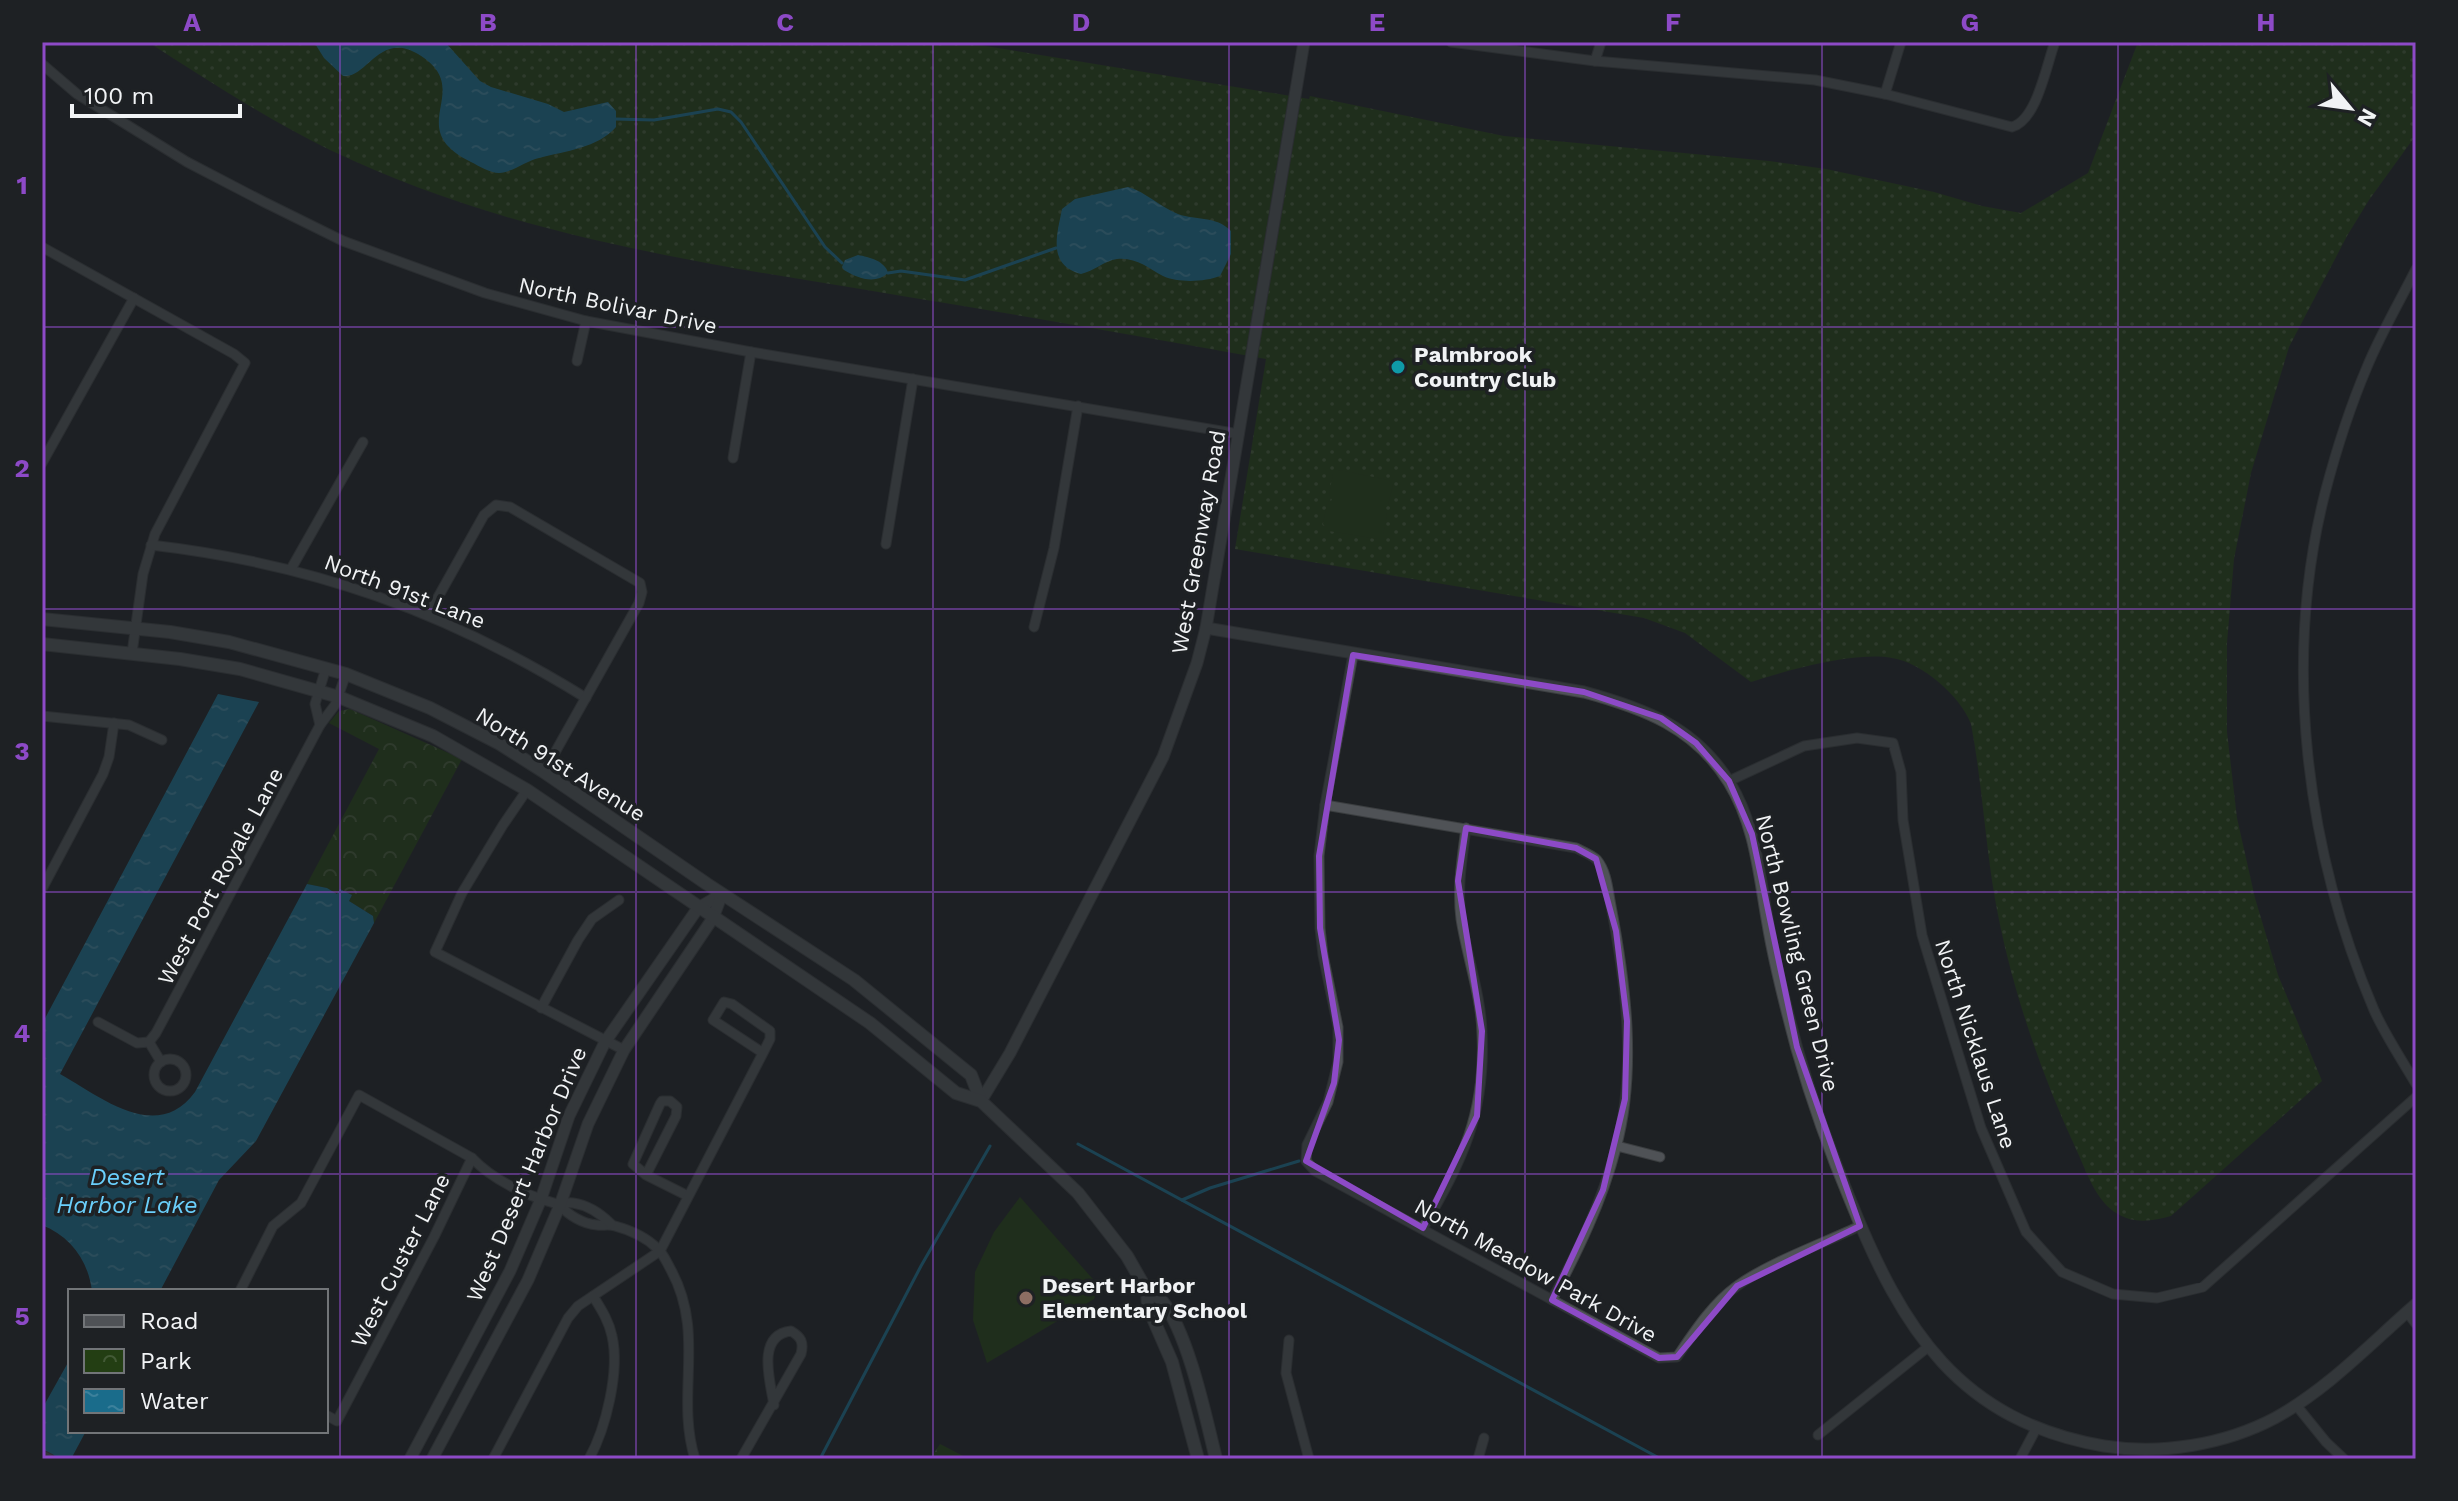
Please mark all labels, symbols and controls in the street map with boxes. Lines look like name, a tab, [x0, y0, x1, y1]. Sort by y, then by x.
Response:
text: A	[183, 7, 201, 37]
text: B	[479, 7, 497, 37]
text: C	[776, 7, 794, 37]
text: D	[1072, 7, 1090, 37]
text: E	[1369, 7, 1385, 37]
text: F	[1665, 7, 1681, 37]
text: G	[1961, 7, 1979, 37]
text: H	[2256, 7, 2276, 37]
scale bar	[72, 68, 240, 118]
north arrow	[2310, 68, 2390, 148]
text: 100 m	[84, 82, 154, 110]
text: N	[2352, 104, 2382, 131]
text: 1	[16, 170, 28, 200]
street label: North Bolivar Drive	[516, 272, 719, 339]
place label: Palmbrook Country Club	[1414, 342, 1556, 392]
marker: Palmbrook Country Club	[1389, 358, 1407, 376]
street label: West Greenway Road	[1166, 428, 1230, 656]
text: 2	[14, 453, 30, 483]
street label: North 91st Lane	[321, 549, 489, 634]
street label: North 91st Avenue	[471, 702, 650, 827]
text: 3	[14, 736, 30, 766]
street label: West Port Royale Lane	[153, 763, 288, 989]
street label: North Bowling Green Drive	[1751, 812, 1844, 1094]
street label: North Nicklaus Lane	[1930, 936, 2021, 1152]
text: 4	[14, 1018, 31, 1048]
street label: West Desert Harbor Drive	[461, 1043, 592, 1305]
water label: Desert Harbor Lake	[56, 1163, 198, 1219]
street label: West Custer Lane	[346, 1169, 455, 1351]
street label: North Meadow Park Drive	[1410, 1193, 1661, 1347]
place label: Desert Harbor Elementary School	[1042, 1273, 1248, 1323]
legend	[68, 1289, 328, 1433]
marker: Desert Harbor Elementary School	[1017, 1289, 1035, 1307]
text: 5	[14, 1301, 30, 1331]
text: Road	[140, 1307, 199, 1335]
text: Park	[140, 1347, 192, 1375]
text: Water	[140, 1387, 209, 1415]

